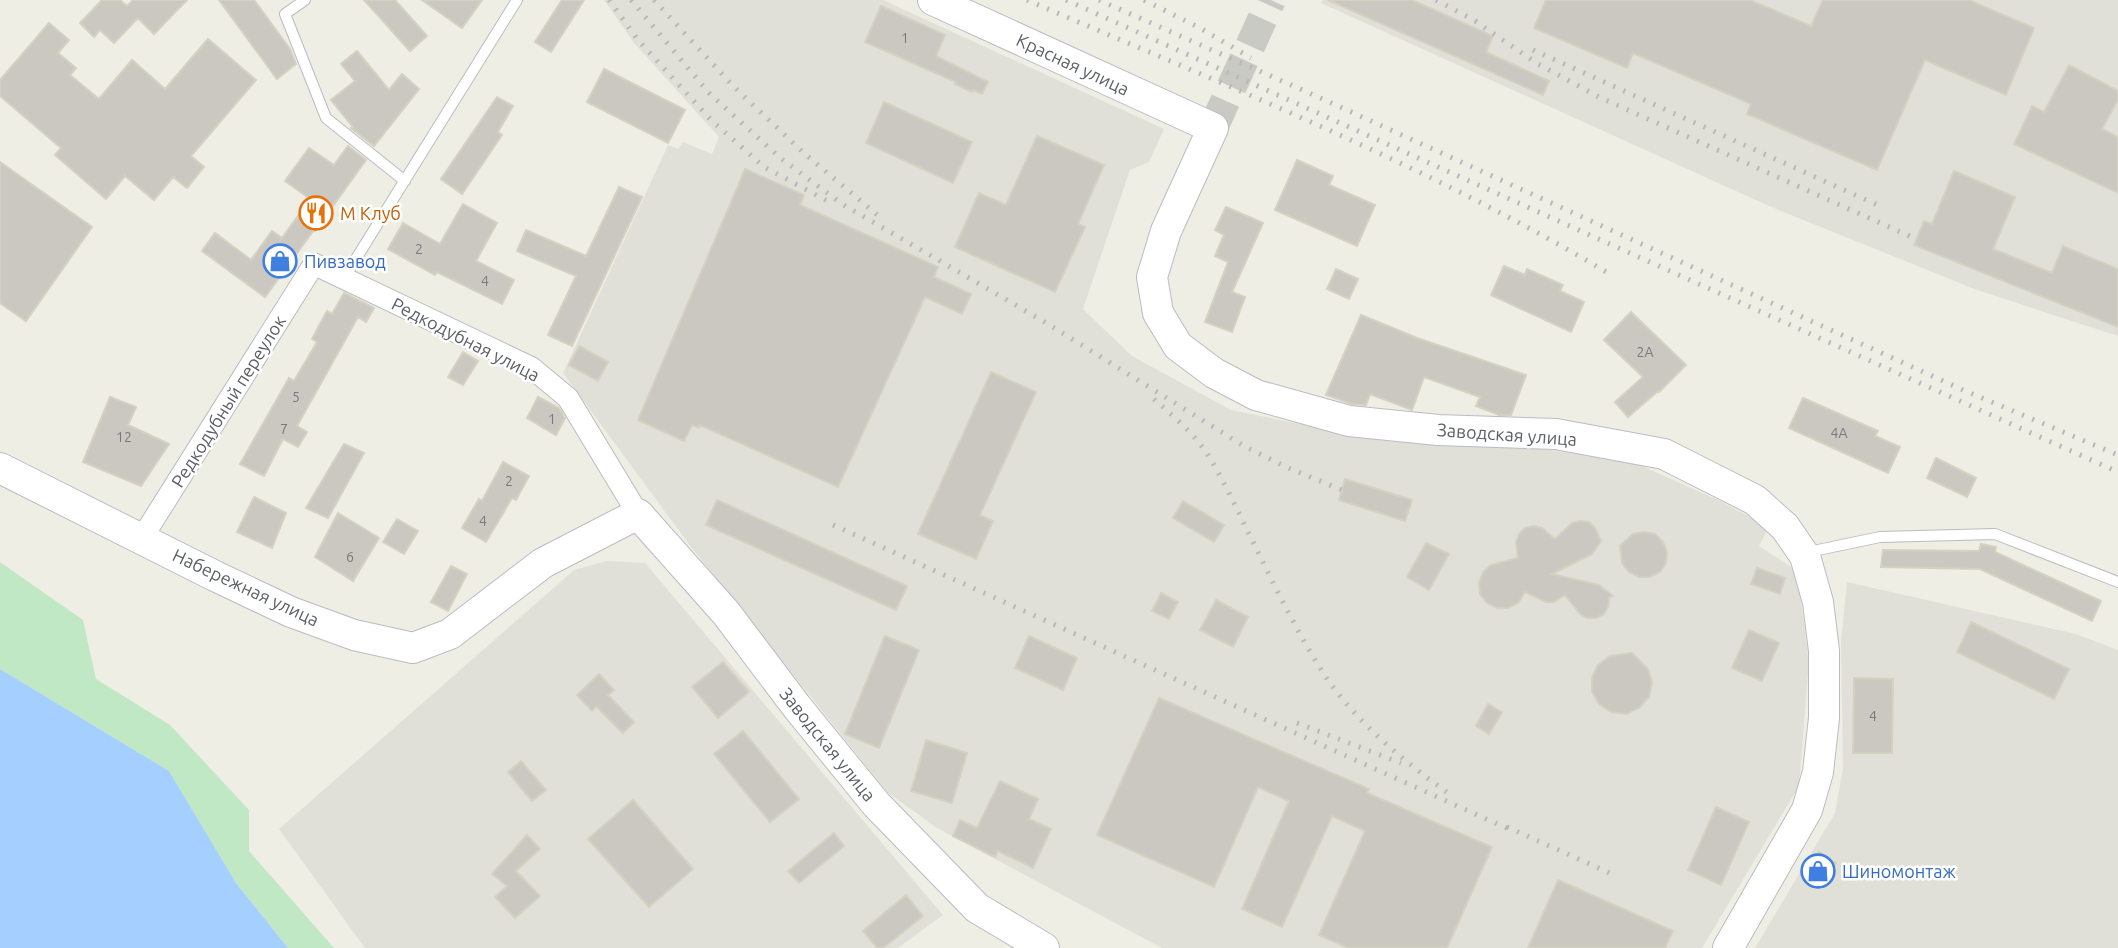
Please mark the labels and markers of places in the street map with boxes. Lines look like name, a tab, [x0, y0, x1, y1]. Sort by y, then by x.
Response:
restaurant icon: М Клуб	[297, 194, 335, 232]
place label: М Клуб	[340, 203, 401, 223]
shop icon: Пивзавод	[261, 242, 299, 280]
place label: Пивзавод	[304, 251, 386, 271]
shop icon: Шиномонтаж	[1799, 852, 1837, 890]
place label: Шиномонтаж	[1842, 861, 1957, 881]

